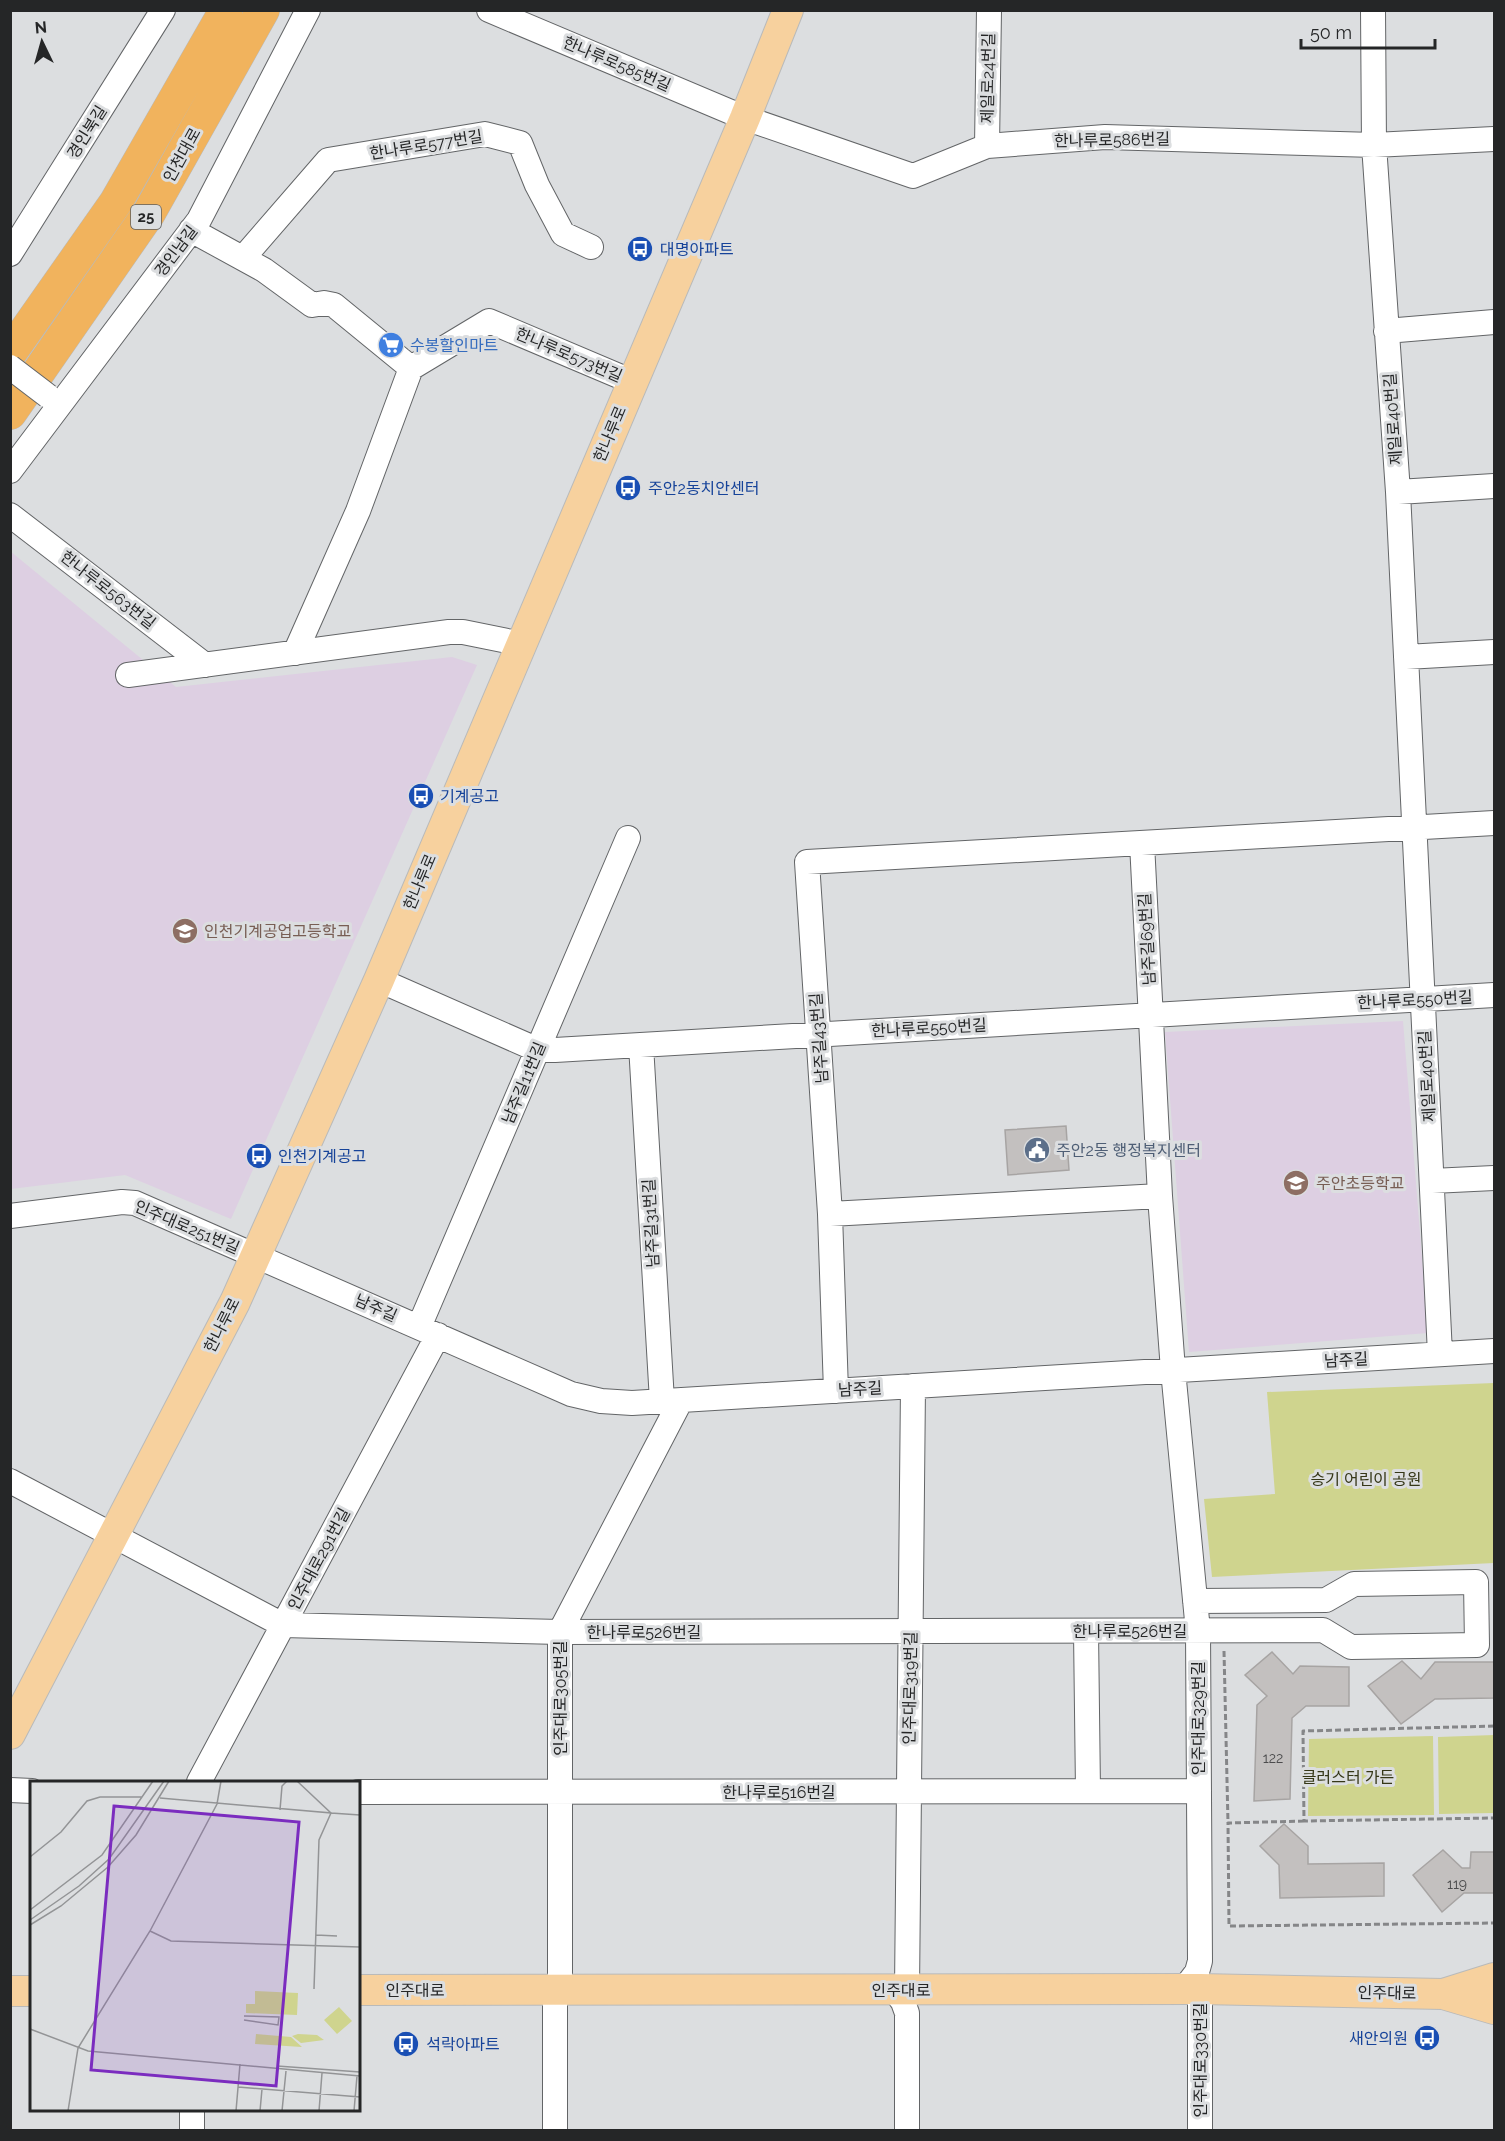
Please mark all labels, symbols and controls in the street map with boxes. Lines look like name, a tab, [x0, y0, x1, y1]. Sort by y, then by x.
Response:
north arrow	[12, 12, 72, 72]
scale bar	[1301, 12, 1434, 50]
text: N	[34, 18, 48, 38]
text: 50 m	[1310, 22, 1352, 43]
street label: 제일로24번길	[978, 32, 998, 124]
street label: 한나루로585번길	[560, 33, 674, 95]
street label: 경인북길	[63, 102, 111, 162]
street label: 인천대로	[159, 124, 205, 185]
street label: 한나루로577번길	[368, 127, 484, 163]
street label: 한나루로586번길	[1054, 129, 1170, 151]
road number: 25	[131, 205, 161, 229]
street label: 경인남길	[151, 222, 201, 280]
bus stop icon: 대명아파트	[625, 234, 655, 264]
place label: 대명아파트	[660, 240, 734, 259]
street label: 한나루로573번길	[513, 324, 625, 386]
supermarket icon: 수봉할인마트	[376, 330, 406, 360]
place label: 수봉할인마트	[410, 336, 498, 355]
street label: 제일로40번길	[1380, 372, 1406, 466]
street label: 한나루로	[590, 403, 630, 465]
bus stop icon: 주안2동치안센터	[613, 473, 643, 503]
place label: 주안2동치안센터	[648, 479, 759, 498]
street label: 한나루로563번길	[57, 547, 159, 633]
bus stop icon: 기계공고	[406, 781, 436, 811]
place label: 기계공고	[440, 787, 499, 806]
street label: 한나루로	[400, 851, 440, 913]
street label: 남주길69번길	[1135, 892, 1159, 986]
school or university icon: 인천기계공업고등학교	[170, 916, 200, 946]
place label: 인천기계공업고등학교	[204, 922, 351, 941]
street label: 한나루로550번길	[1357, 987, 1473, 1013]
street label: 남주길43번길	[806, 992, 832, 1084]
street label: 한나루로550번길	[871, 1015, 987, 1041]
street label: 제일로40번길	[1415, 1029, 1439, 1123]
street label: 남주길11번길	[498, 1039, 550, 1127]
public building icon: 주안2동 행정복지센터	[1022, 1135, 1052, 1165]
bus stop icon: 인천기계공고	[244, 1141, 274, 1171]
place label: 주안2동 행정복지센터	[1056, 1141, 1201, 1160]
place label: 인천기계공고	[278, 1147, 366, 1166]
school or university icon: 주안초등학교	[1281, 1168, 1311, 1198]
place label: 주안초등학교	[1316, 1174, 1404, 1193]
street label: 남주길31번길	[639, 1178, 663, 1268]
street label: 인주대로251번길	[132, 1196, 242, 1258]
street label: 남주길	[352, 1290, 400, 1326]
street label: 한나루로	[200, 1294, 244, 1356]
street label: 남주길	[1323, 1349, 1369, 1371]
street label: 남주길	[837, 1378, 883, 1400]
park label: 승기 어린이 공원	[1310, 1470, 1422, 1489]
street label: 인주대로291번길	[284, 1505, 354, 1613]
street label: 한나루로526번길	[1072, 1622, 1188, 1641]
street label: 한나루로526번길	[586, 1623, 702, 1642]
street label: 인주대로319번길	[900, 1631, 920, 1745]
street label: 인주대로305번길	[551, 1640, 570, 1756]
street label: 인주대로329번길	[1189, 1661, 1208, 1775]
house number: 122	[1263, 1750, 1283, 1766]
park label: 클러스터 가든	[1302, 1768, 1394, 1787]
inset map	[30, 1781, 360, 2111]
street label: 한나루로516번길	[722, 1783, 836, 1802]
house number: 119	[1447, 1876, 1467, 1892]
street label: 인주대로	[386, 1981, 445, 2000]
street label: 인주대로	[872, 1981, 931, 2000]
street label: 인주대로	[1357, 1983, 1417, 2003]
street label: 인주대로330번길	[1191, 2002, 1210, 2118]
bus stop icon: 새안의원	[1412, 2023, 1442, 2053]
bus stop icon: 석락아파트	[391, 2029, 421, 2059]
place label: 새안의원	[1349, 2029, 1408, 2048]
place label: 석락아파트	[426, 2035, 500, 2054]

